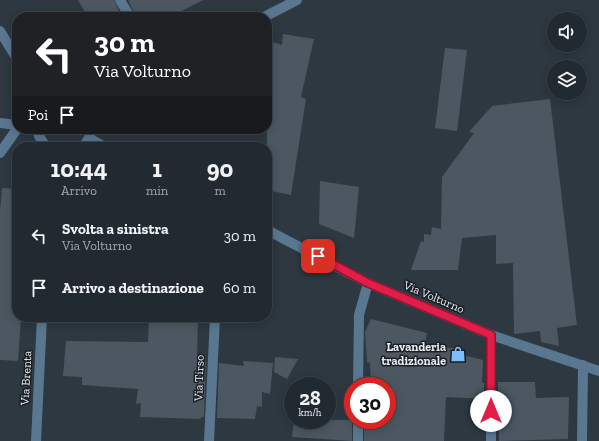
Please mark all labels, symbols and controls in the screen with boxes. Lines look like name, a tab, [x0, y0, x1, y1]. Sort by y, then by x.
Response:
map controls	[547, 12, 587, 100]
button: sound	[547, 12, 587, 52]
text: 30 m	[94, 26, 155, 59]
icon: left	[28, 28, 80, 80]
text: Via Volturno	[94, 60, 191, 82]
button: layers	[547, 60, 587, 100]
icon: arrive	[56, 104, 78, 126]
text: Poi	[28, 106, 48, 124]
text: 10:44	[51, 154, 107, 183]
text: 1	[152, 154, 162, 183]
text: 90	[207, 154, 233, 183]
text: Arrivo	[61, 183, 97, 198]
text: min	[146, 183, 168, 198]
text: m	[214, 183, 226, 198]
text: Svolta a sinistra	[62, 220, 169, 238]
icon: left	[28, 225, 50, 247]
text: 30 m	[224, 227, 256, 245]
text: Via Volturno	[62, 238, 132, 253]
pin	[301, 239, 335, 273]
icon: arrive	[307, 245, 329, 267]
icon: arrive	[28, 277, 50, 299]
street label: Via Volturno	[401, 278, 466, 316]
text: Arrivo a destinazione	[62, 279, 204, 297]
text: 60 m	[223, 279, 256, 297]
place label: Lavanderia tradizionale	[381, 340, 446, 368]
shop icon: Lavanderia tradizionale	[449, 345, 467, 363]
street label: Via Brenta	[18, 350, 34, 407]
street label: Via Tirso	[191, 355, 207, 402]
speed limit sign: 30	[344, 377, 396, 429]
text: 28	[299, 386, 321, 410]
position arrow	[470, 390, 512, 432]
text: km/h	[299, 407, 321, 419]

